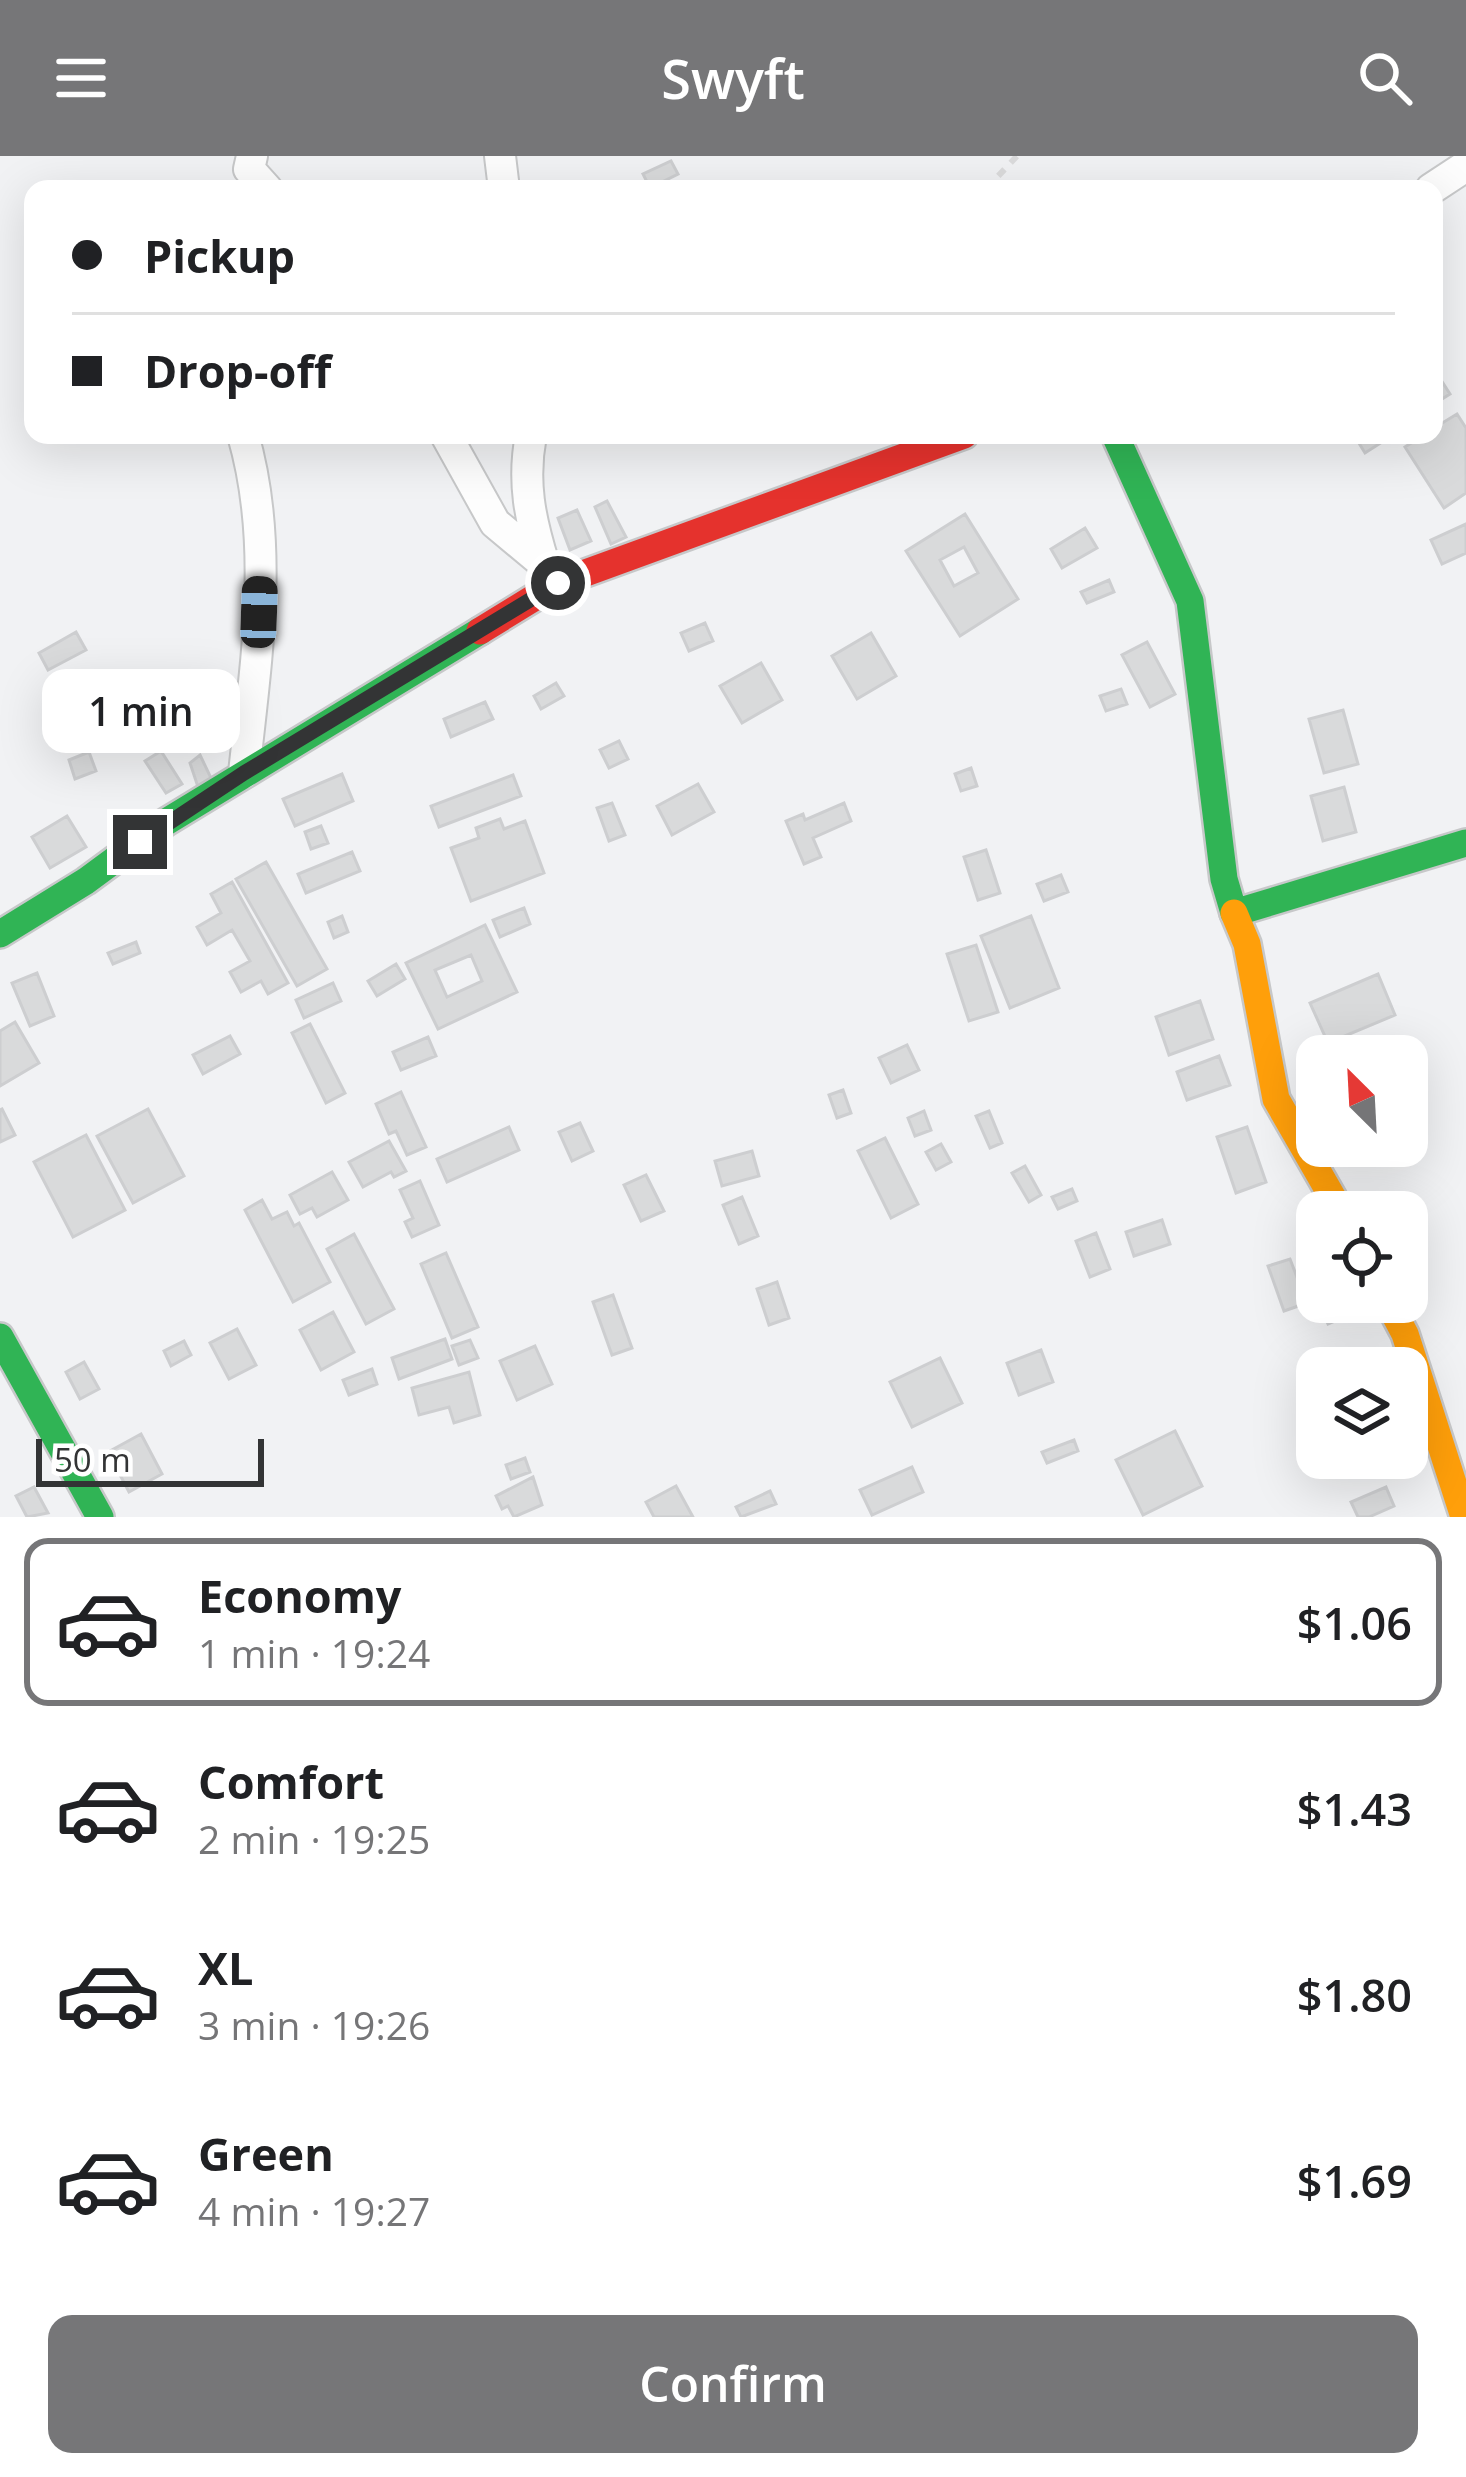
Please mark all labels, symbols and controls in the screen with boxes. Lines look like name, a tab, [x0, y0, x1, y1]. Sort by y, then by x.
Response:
text: Swyft	[661, 41, 805, 115]
icon: menu	[48, 45, 114, 111]
icon: search	[1352, 45, 1418, 111]
text: Pickup	[144, 225, 295, 286]
text: Drop-off	[144, 340, 331, 401]
route start	[531, 556, 585, 610]
car	[240, 575, 278, 649]
callout: 1 min	[41, 668, 239, 752]
text: 1 min	[88, 684, 194, 737]
route end	[113, 815, 167, 869]
north arrow	[1296, 1035, 1428, 1167]
map controls	[1296, 1035, 1428, 1479]
button: locate	[1296, 1191, 1428, 1323]
button: layers	[1296, 1347, 1428, 1479]
scale bar	[36, 1433, 264, 1486]
text: 50 m	[54, 1437, 131, 1482]
text: Economy	[198, 1565, 401, 1626]
icon: car	[54, 1568, 162, 1676]
text: $1.06	[1297, 1592, 1412, 1653]
text: 1 min · 19:24	[198, 1626, 430, 1679]
text: Comfort	[198, 1751, 384, 1812]
icon: car	[54, 1754, 162, 1862]
text: $1.43	[1297, 1778, 1412, 1839]
text: 2 min · 19:25	[198, 1812, 430, 1865]
text: XL	[198, 1937, 253, 1998]
icon: car	[54, 1940, 162, 2048]
text: $1.80	[1297, 1964, 1412, 2025]
text: 3 min · 19:26	[198, 1998, 430, 2051]
text: Green	[198, 2123, 334, 2184]
icon: car	[54, 2126, 162, 2234]
text: $1.69	[1297, 2150, 1412, 2211]
text: 4 min · 19:27	[198, 2184, 430, 2237]
button: Confirm	[48, 2315, 1418, 2453]

